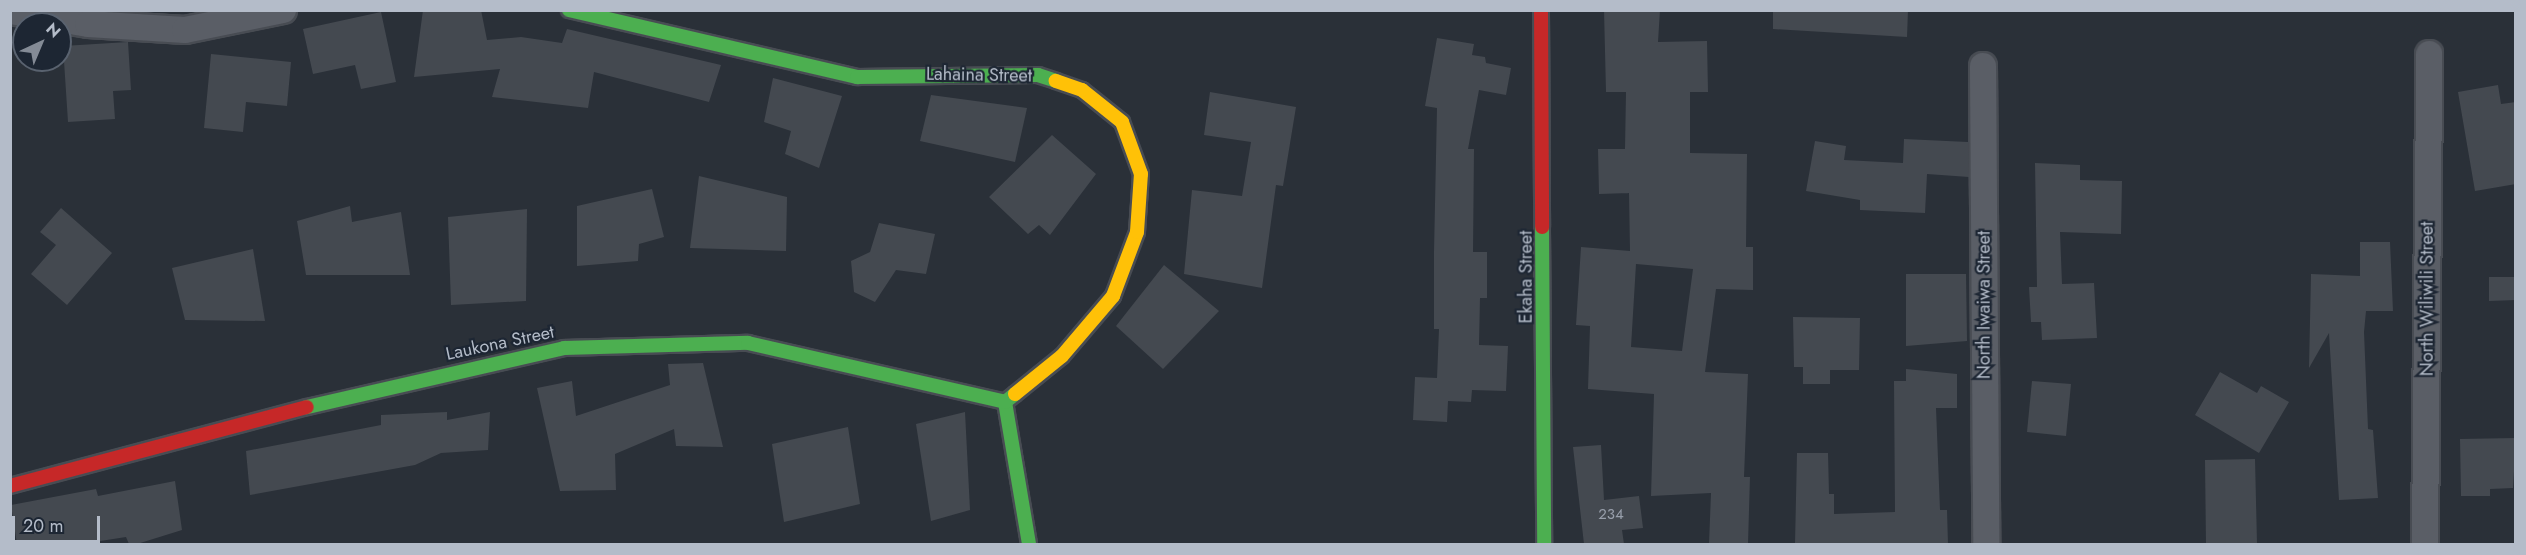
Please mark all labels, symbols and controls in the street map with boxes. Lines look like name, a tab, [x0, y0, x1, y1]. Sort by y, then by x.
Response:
north arrow	[12, 12, 72, 72]
text: N	[41, 17, 66, 43]
street label: Lahaina Street	[926, 63, 1032, 87]
street label: North Wiliwili Street	[2416, 222, 2438, 376]
street label: Ekaha Street	[1515, 231, 1537, 323]
street label: North Iwaiwa Street	[1973, 231, 1995, 379]
street label: Laukona Street	[444, 321, 556, 365]
scale bar	[15, 504, 104, 542]
house number: 234	[1598, 506, 1624, 524]
text: 20 m	[23, 513, 63, 539]

